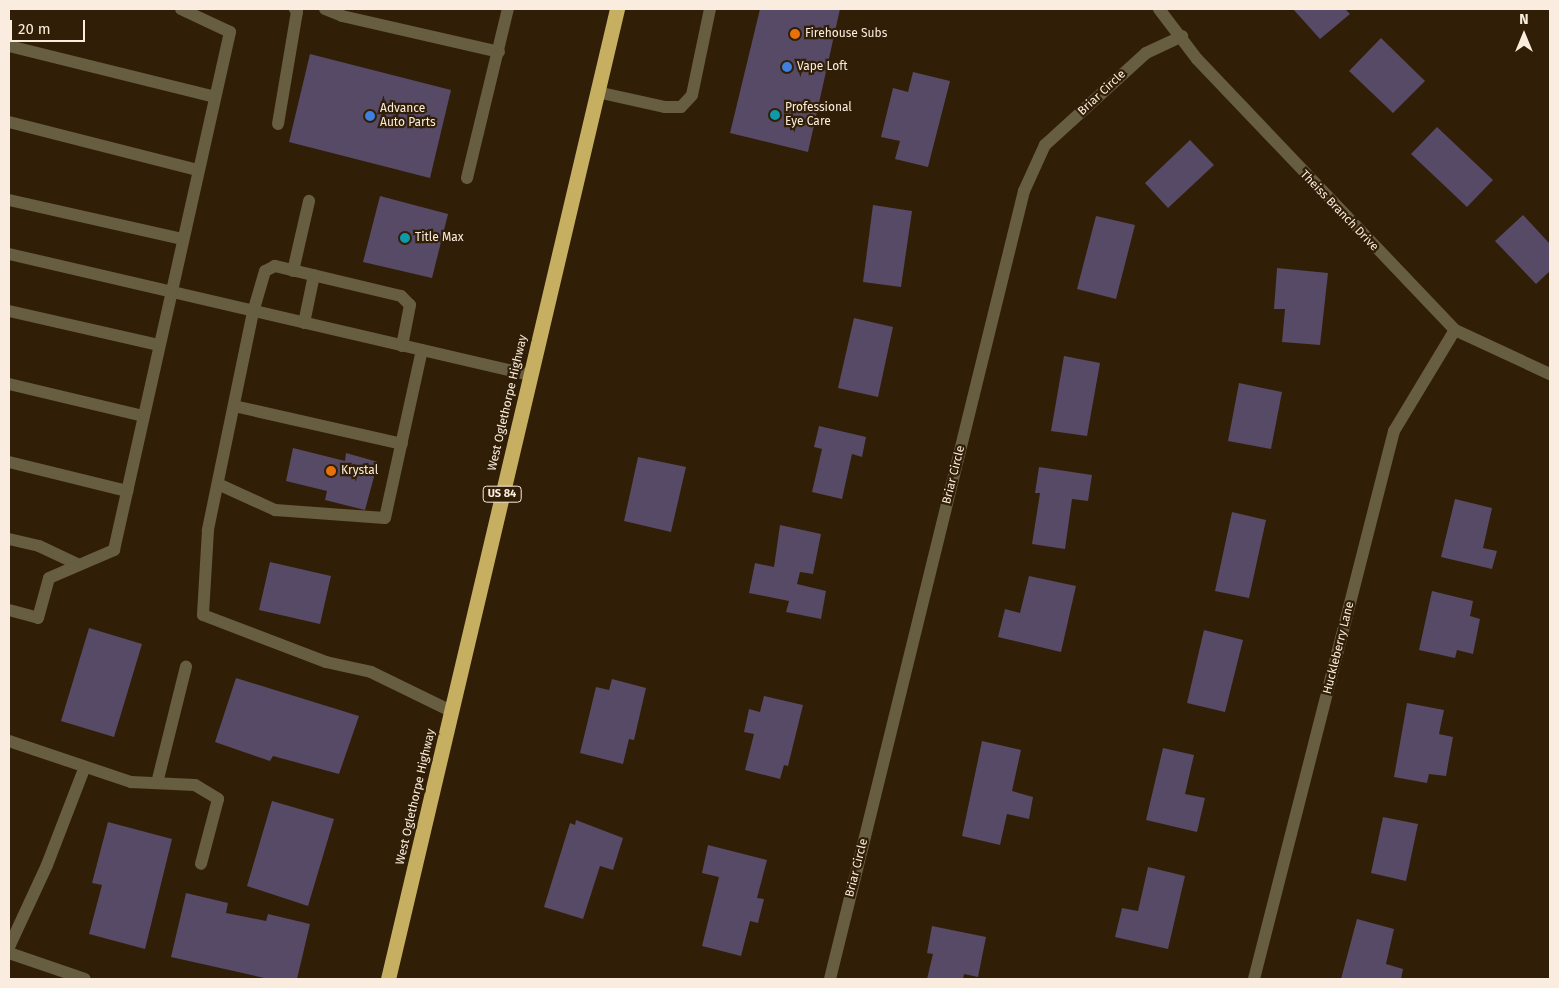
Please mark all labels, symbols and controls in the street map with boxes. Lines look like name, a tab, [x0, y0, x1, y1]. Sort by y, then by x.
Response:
scale bar	[12, 10, 88, 42]
north arrow	[1499, 10, 1549, 60]
text: N	[1519, 11, 1529, 28]
text: 20 m	[18, 20, 51, 38]
place label: Firehouse Subs	[805, 27, 887, 41]
marker: Firehouse Subs	[789, 28, 801, 40]
place label: Vape Loft	[797, 60, 848, 74]
marker: Vape Loft	[781, 61, 793, 73]
street label: Briar Circle	[1075, 67, 1129, 119]
place label: Professional Eye Care	[785, 101, 852, 129]
place label: Advance Auto Parts	[380, 102, 436, 130]
marker: Professional Eye Care	[769, 109, 781, 121]
marker: Advance Auto Parts	[364, 110, 376, 122]
street label: Theiss Branch Drive	[1297, 168, 1381, 254]
place label: Title Max	[415, 231, 464, 245]
marker: Title Max	[399, 232, 411, 244]
street label: West Oglethorpe Highway	[485, 333, 531, 473]
street label: Briar Circle	[940, 444, 968, 506]
place label: Krystal	[341, 464, 378, 478]
marker: Krystal	[325, 465, 337, 477]
road number: US 84	[482, 486, 522, 502]
street label: Huckleberry Lane	[1321, 600, 1357, 696]
street label: West Oglethorpe Highway	[393, 727, 439, 867]
street label: Briar Circle	[843, 837, 871, 899]

